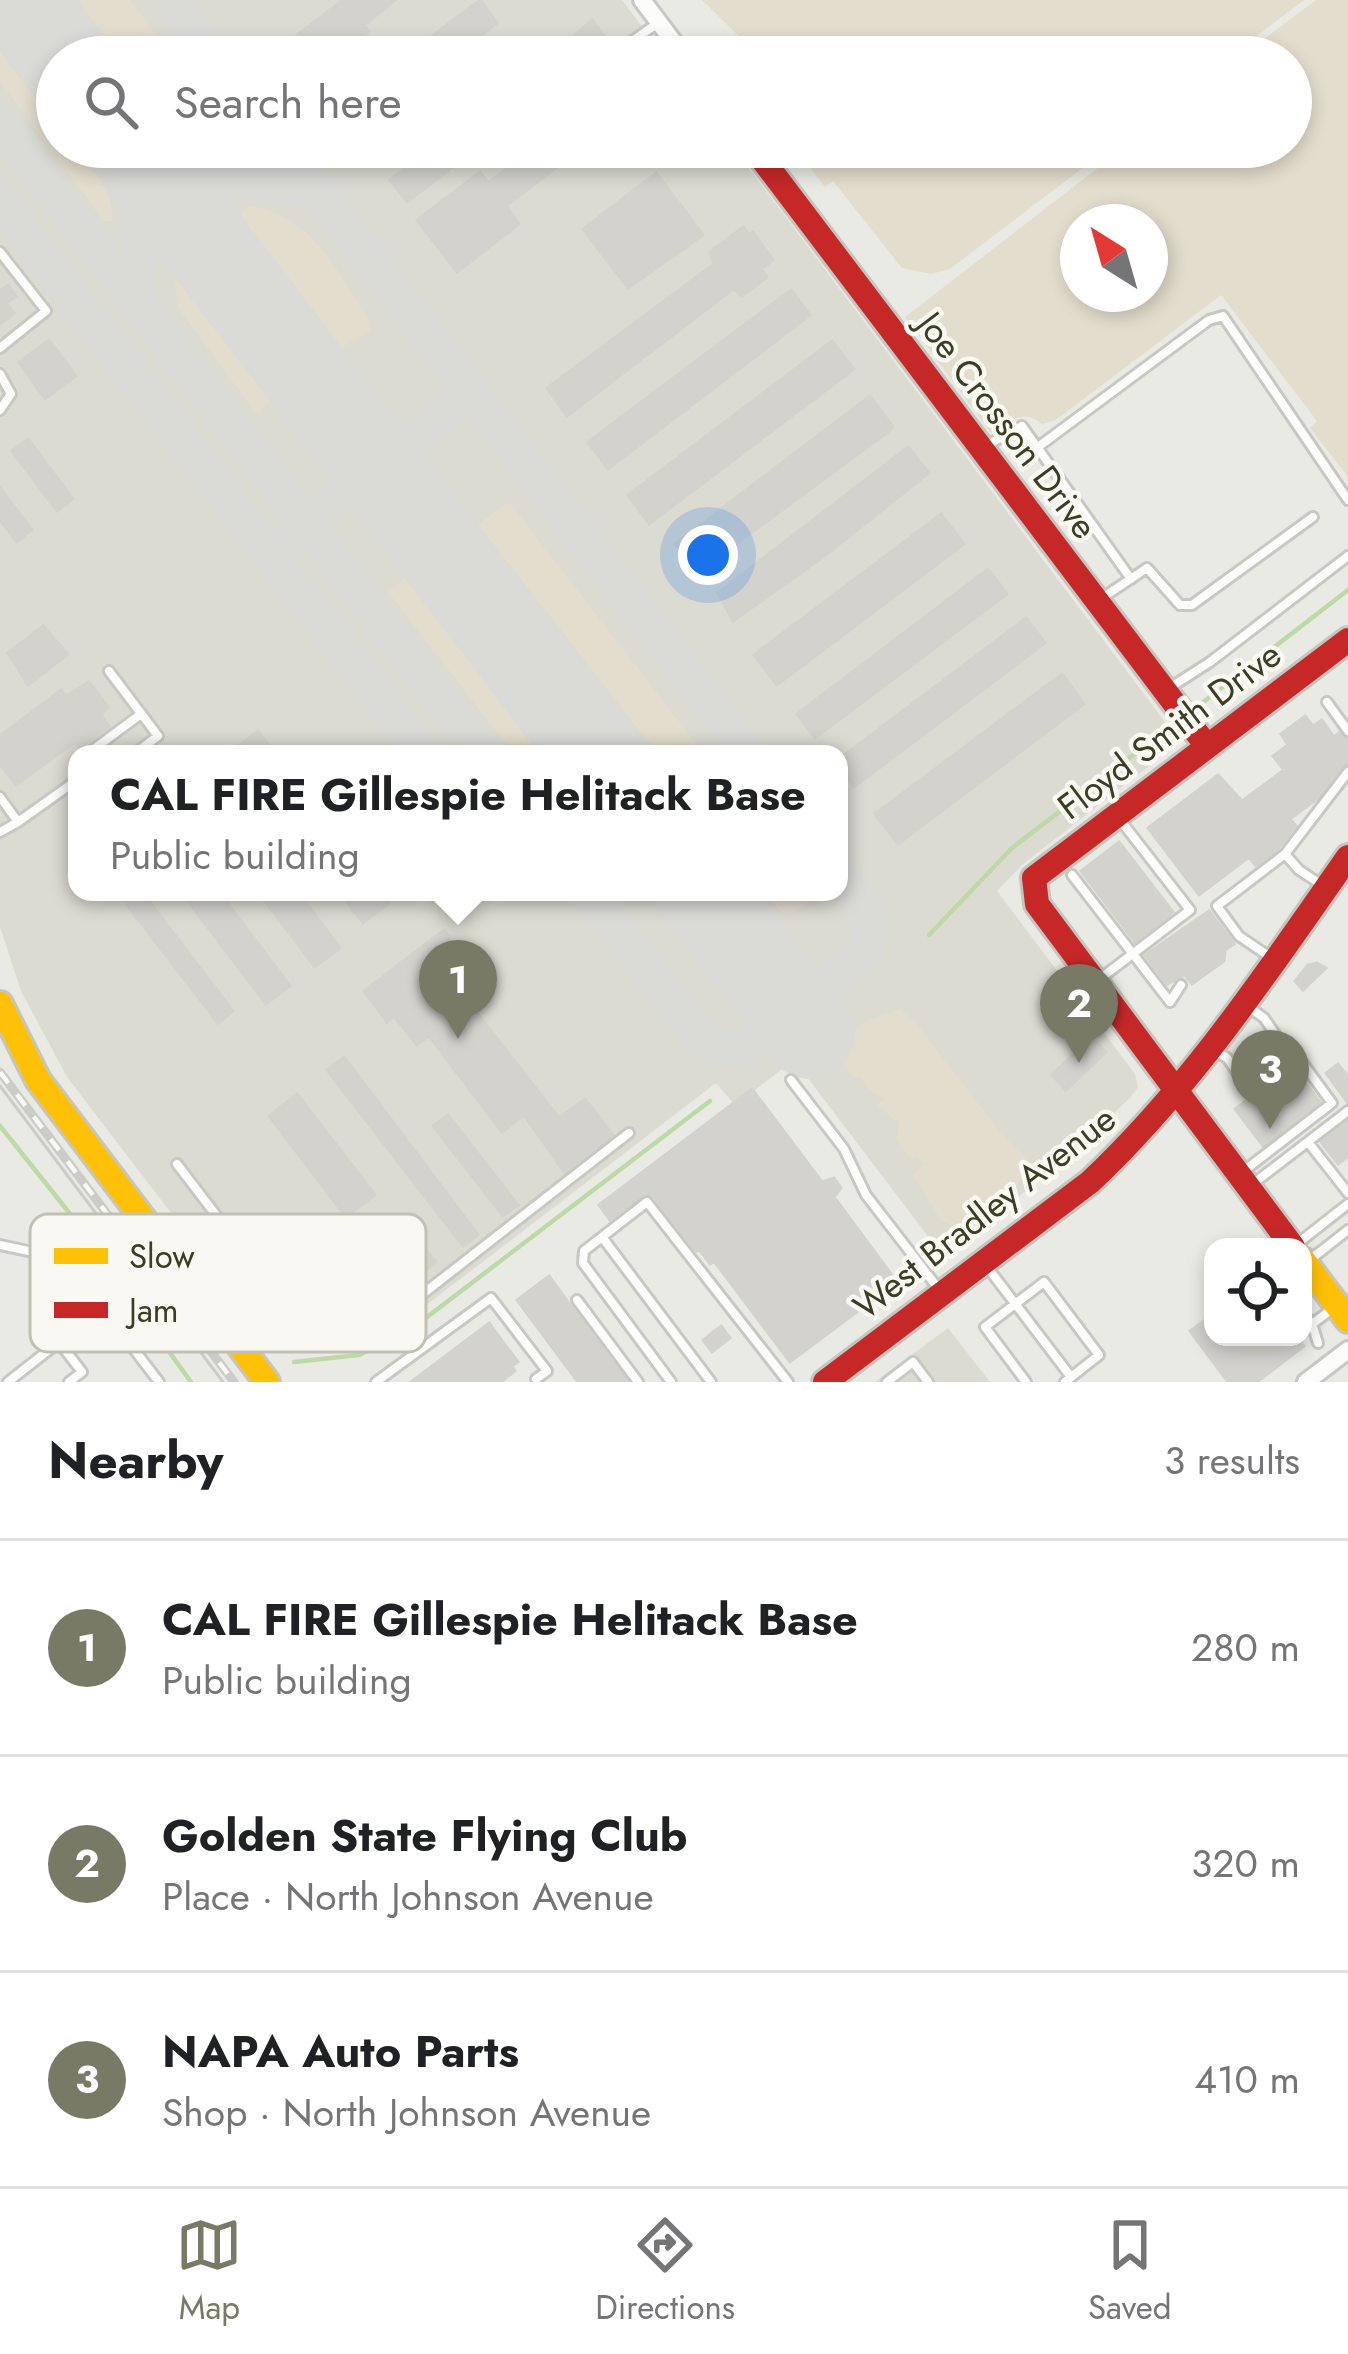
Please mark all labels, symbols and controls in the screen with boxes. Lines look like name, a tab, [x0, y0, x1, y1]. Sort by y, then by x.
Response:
search box	[36, 36, 1312, 168]
icon: search	[78, 69, 144, 135]
text: Search here	[174, 70, 402, 135]
north arrow	[1060, 204, 1168, 312]
street label: Joe Crosson Drive	[903, 297, 1111, 549]
your location	[678, 525, 738, 585]
street label: Floyd Smith Drive	[1046, 629, 1292, 831]
popup	[68, 745, 848, 901]
text: CAL FIRE Gillespie Helitack Base	[110, 762, 806, 827]
text: Public building	[110, 827, 360, 884]
pin: 1	[419, 940, 497, 1039]
pin: 2	[1040, 964, 1118, 1063]
pin: 3	[1231, 1030, 1309, 1129]
street label: West Bradley Avenue	[842, 1093, 1126, 1331]
legend	[30, 1214, 426, 1352]
text: Slow	[129, 1233, 195, 1280]
map controls	[1204, 1238, 1312, 1346]
button: locate	[1204, 1238, 1312, 1346]
text: Jam	[125, 1287, 179, 1334]
text: Nearby	[48, 1423, 223, 1497]
text: 3 results	[1164, 1432, 1300, 1489]
text: CAL FIRE Gillespie Helitack Base	[162, 1587, 858, 1652]
text: 1	[77, 1619, 97, 1676]
text: 280 m	[1191, 1619, 1300, 1676]
text: Public building	[162, 1652, 412, 1709]
text: Golden State Flying Club	[162, 1803, 688, 1868]
text: 2	[74, 1835, 100, 1892]
text: 320 m	[1191, 1835, 1300, 1892]
text: Place · North Johnson Avenue	[162, 1868, 654, 1925]
text: NAPA Auto Parts	[162, 2019, 519, 2084]
text: 3	[75, 2051, 99, 2108]
text: 410 m	[1194, 2051, 1300, 2108]
text: Shop · North Johnson Avenue	[162, 2084, 651, 2141]
tab: Map	[176, 2212, 242, 2331]
tab: Directions	[595, 2212, 735, 2331]
tab: Saved	[1088, 2212, 1172, 2331]

